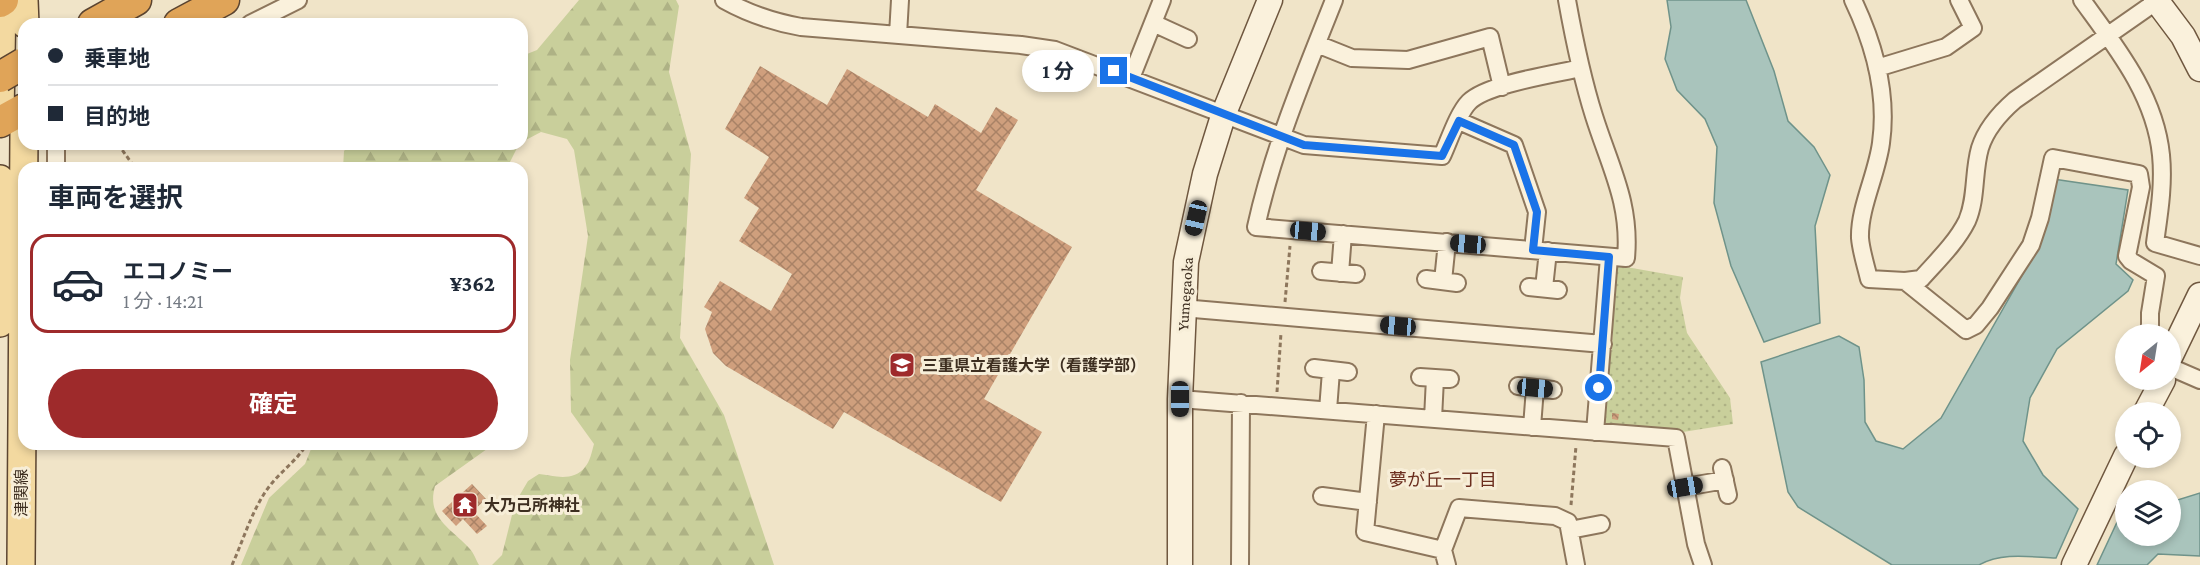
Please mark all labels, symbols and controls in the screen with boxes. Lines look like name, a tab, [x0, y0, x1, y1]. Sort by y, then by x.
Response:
text: 乗車地	[84, 46, 150, 71]
callout: 1 分	[1021, 50, 1093, 92]
route end	[1100, 57, 1127, 84]
text: 1 分	[1042, 60, 1074, 82]
text: 目的地	[84, 104, 150, 129]
text: 車両を選択	[48, 183, 183, 213]
car	[1183, 198, 1209, 238]
car	[1289, 220, 1327, 242]
car	[1449, 233, 1487, 255]
street label: Yumegaoka	[1174, 256, 1197, 332]
icon: car	[51, 257, 105, 311]
text: エコノミー	[123, 259, 233, 284]
text: ¥362	[450, 271, 495, 296]
text: 1 分 · 14:21	[123, 290, 203, 312]
car	[1379, 315, 1417, 337]
north arrow	[2115, 324, 2181, 390]
map controls	[2115, 324, 2181, 546]
school or university icon: 三重県立看護大学（看護学部）	[887, 350, 917, 380]
place label: 三重県立看護大学（看護学部）	[922, 357, 1146, 374]
button: 確定	[48, 369, 498, 438]
route start	[1585, 374, 1612, 401]
car	[1516, 377, 1554, 399]
car	[1171, 381, 1189, 417]
button: locate	[2115, 402, 2181, 468]
street label: 津関線	[13, 469, 30, 517]
district label: 夢が丘一丁目	[1389, 470, 1497, 490]
car	[1666, 475, 1704, 499]
button: layers	[2115, 480, 2181, 546]
temple icon: 大乃己所神社	[450, 490, 480, 520]
place label: 大乃己所神社	[484, 496, 580, 514]

